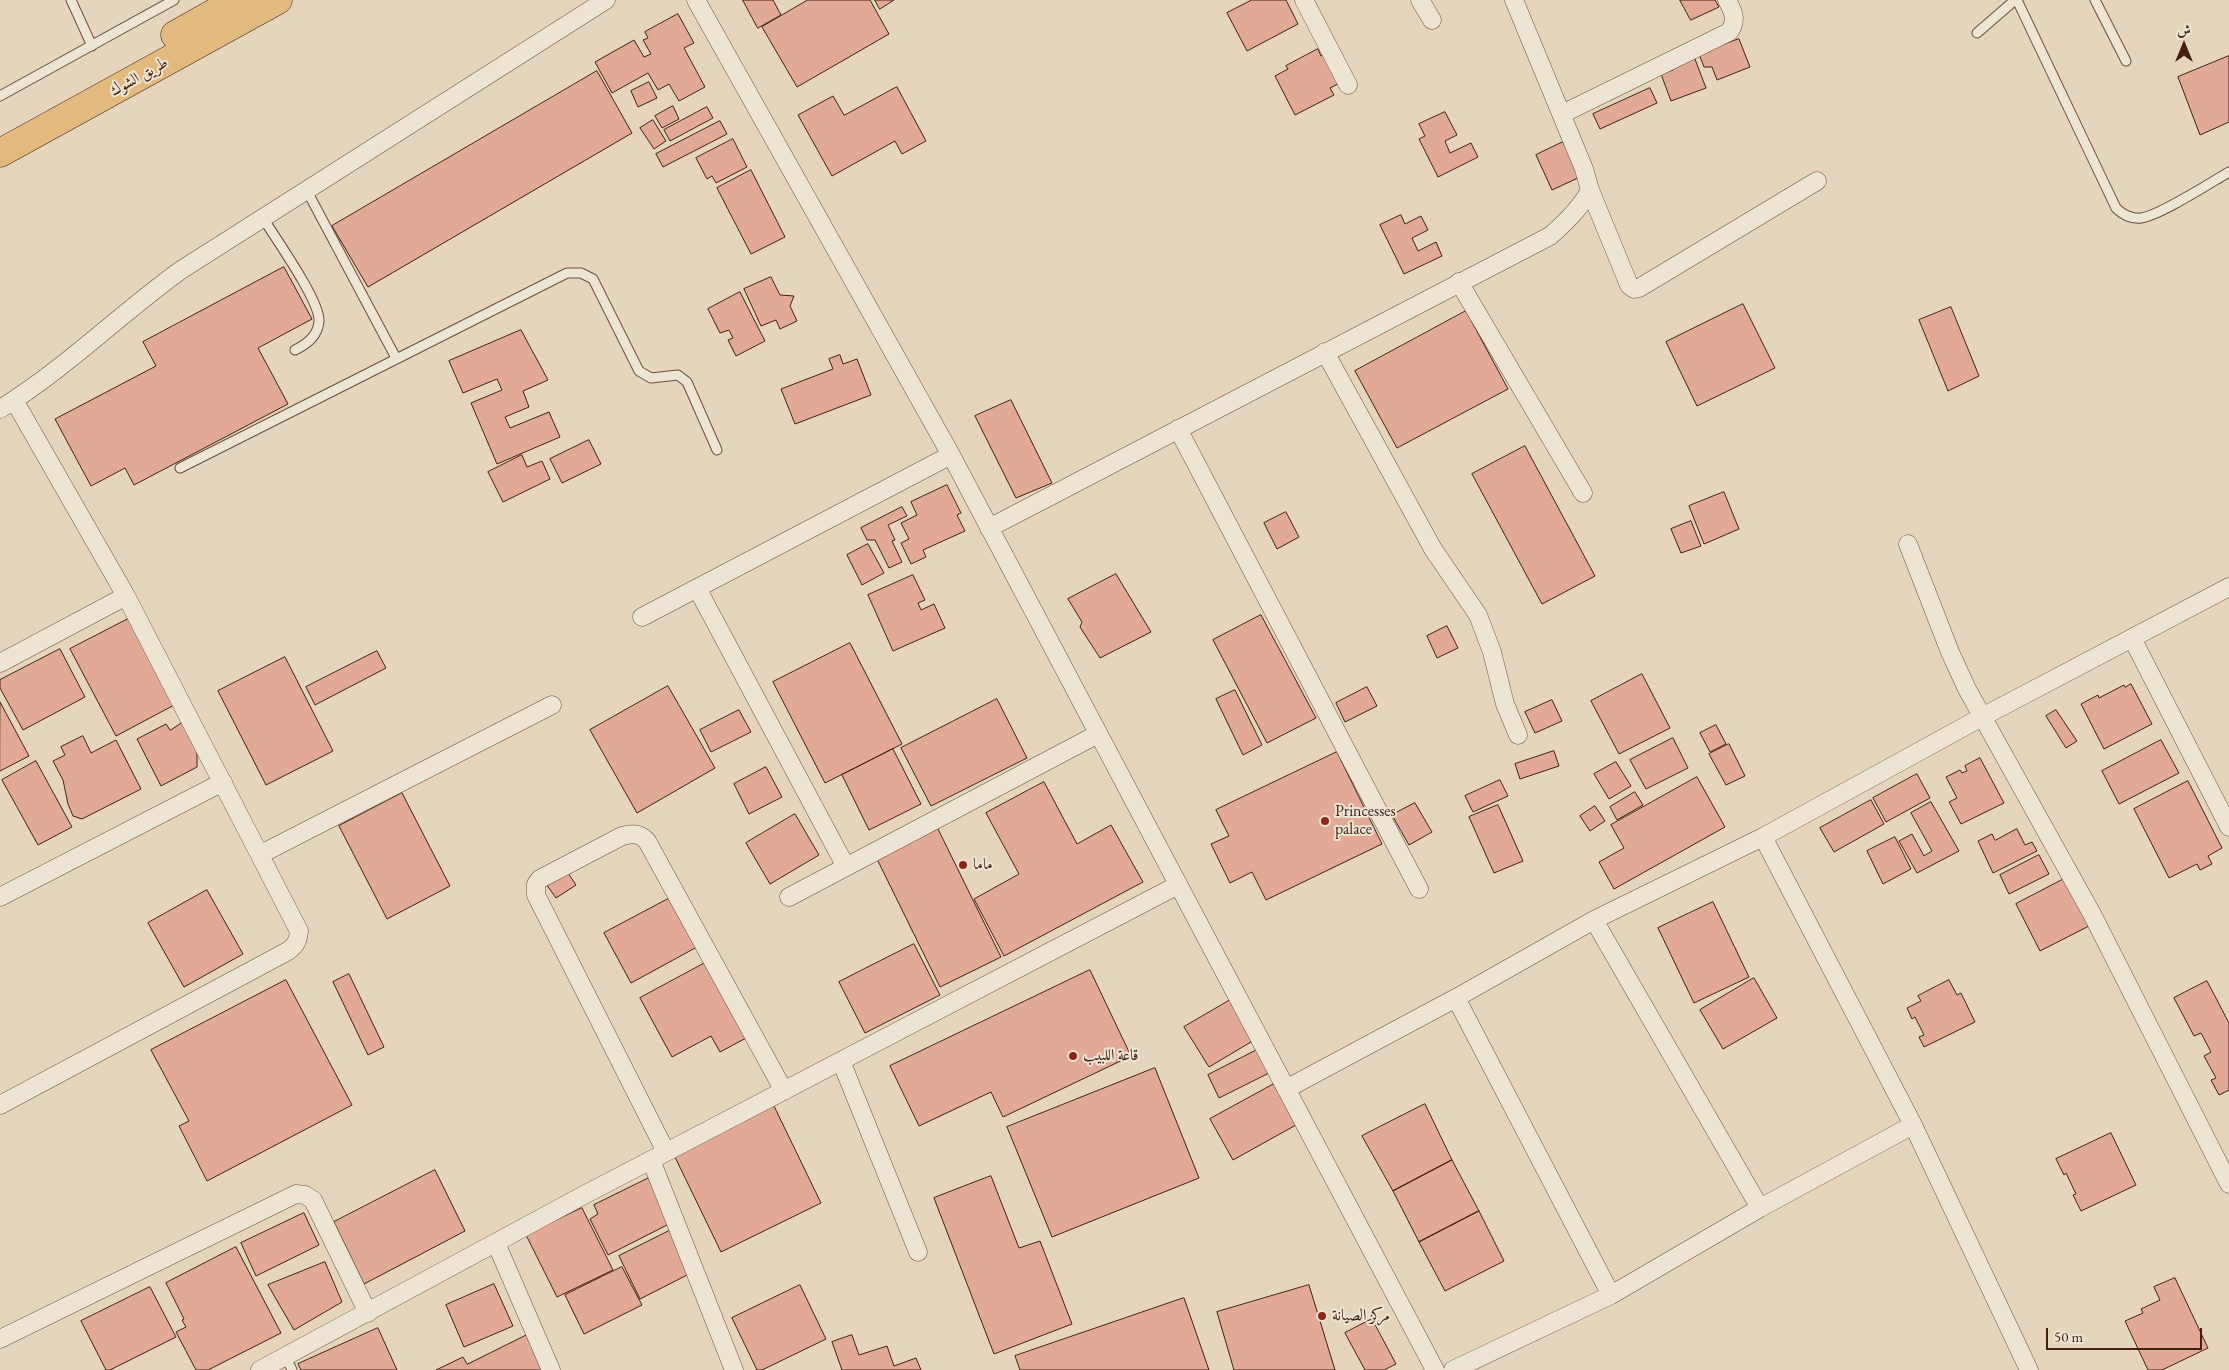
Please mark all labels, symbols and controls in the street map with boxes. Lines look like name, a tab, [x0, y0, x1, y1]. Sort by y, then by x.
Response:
north arrow	[2159, 20, 2209, 70]
text: ش	[2177, 21, 2191, 39]
street label: طريق الشوك	[106, 53, 172, 101]
place label: Princesses palace	[1335, 802, 1396, 840]
marker: Princesses palace	[1319, 815, 1331, 827]
place label: ماما	[973, 855, 993, 875]
marker: ماما	[957, 859, 969, 871]
place label: قاعة اللبيب	[1083, 1046, 1138, 1066]
marker: قاعة اللبيب	[1067, 1050, 1079, 1062]
place label: مركز الصيانة	[1332, 1306, 1390, 1326]
marker: مركز الصيانة	[1316, 1310, 1328, 1322]
scale bar	[2049, 1318, 2205, 1350]
text: 50 m	[2054, 1327, 2083, 1346]

